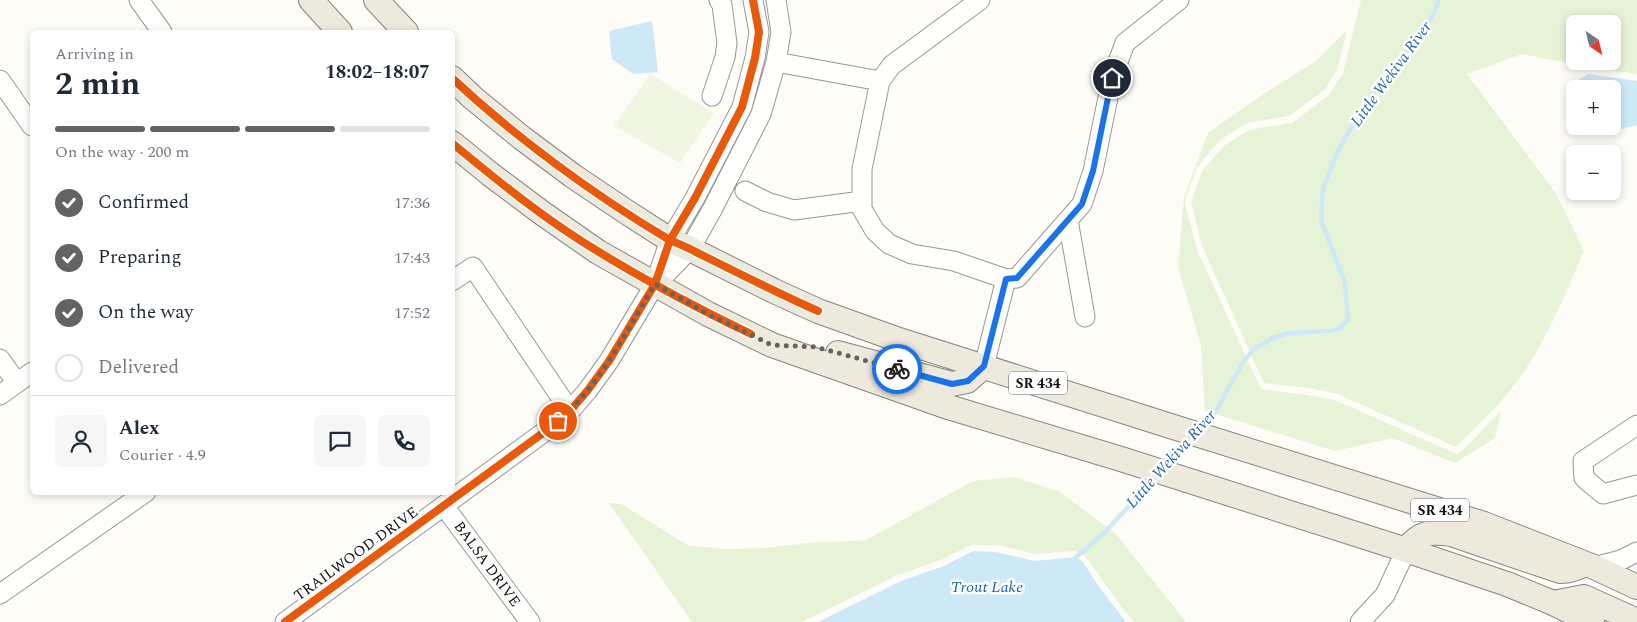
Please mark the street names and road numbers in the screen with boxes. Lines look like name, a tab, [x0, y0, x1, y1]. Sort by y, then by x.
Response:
road number: SR 434	[1009, 372, 1067, 394]
road number: SR 434	[1411, 498, 1469, 522]
street label: TRAILWOOD DRIVE	[289, 501, 423, 607]
street label: BALSA DRIVE	[448, 516, 526, 612]

